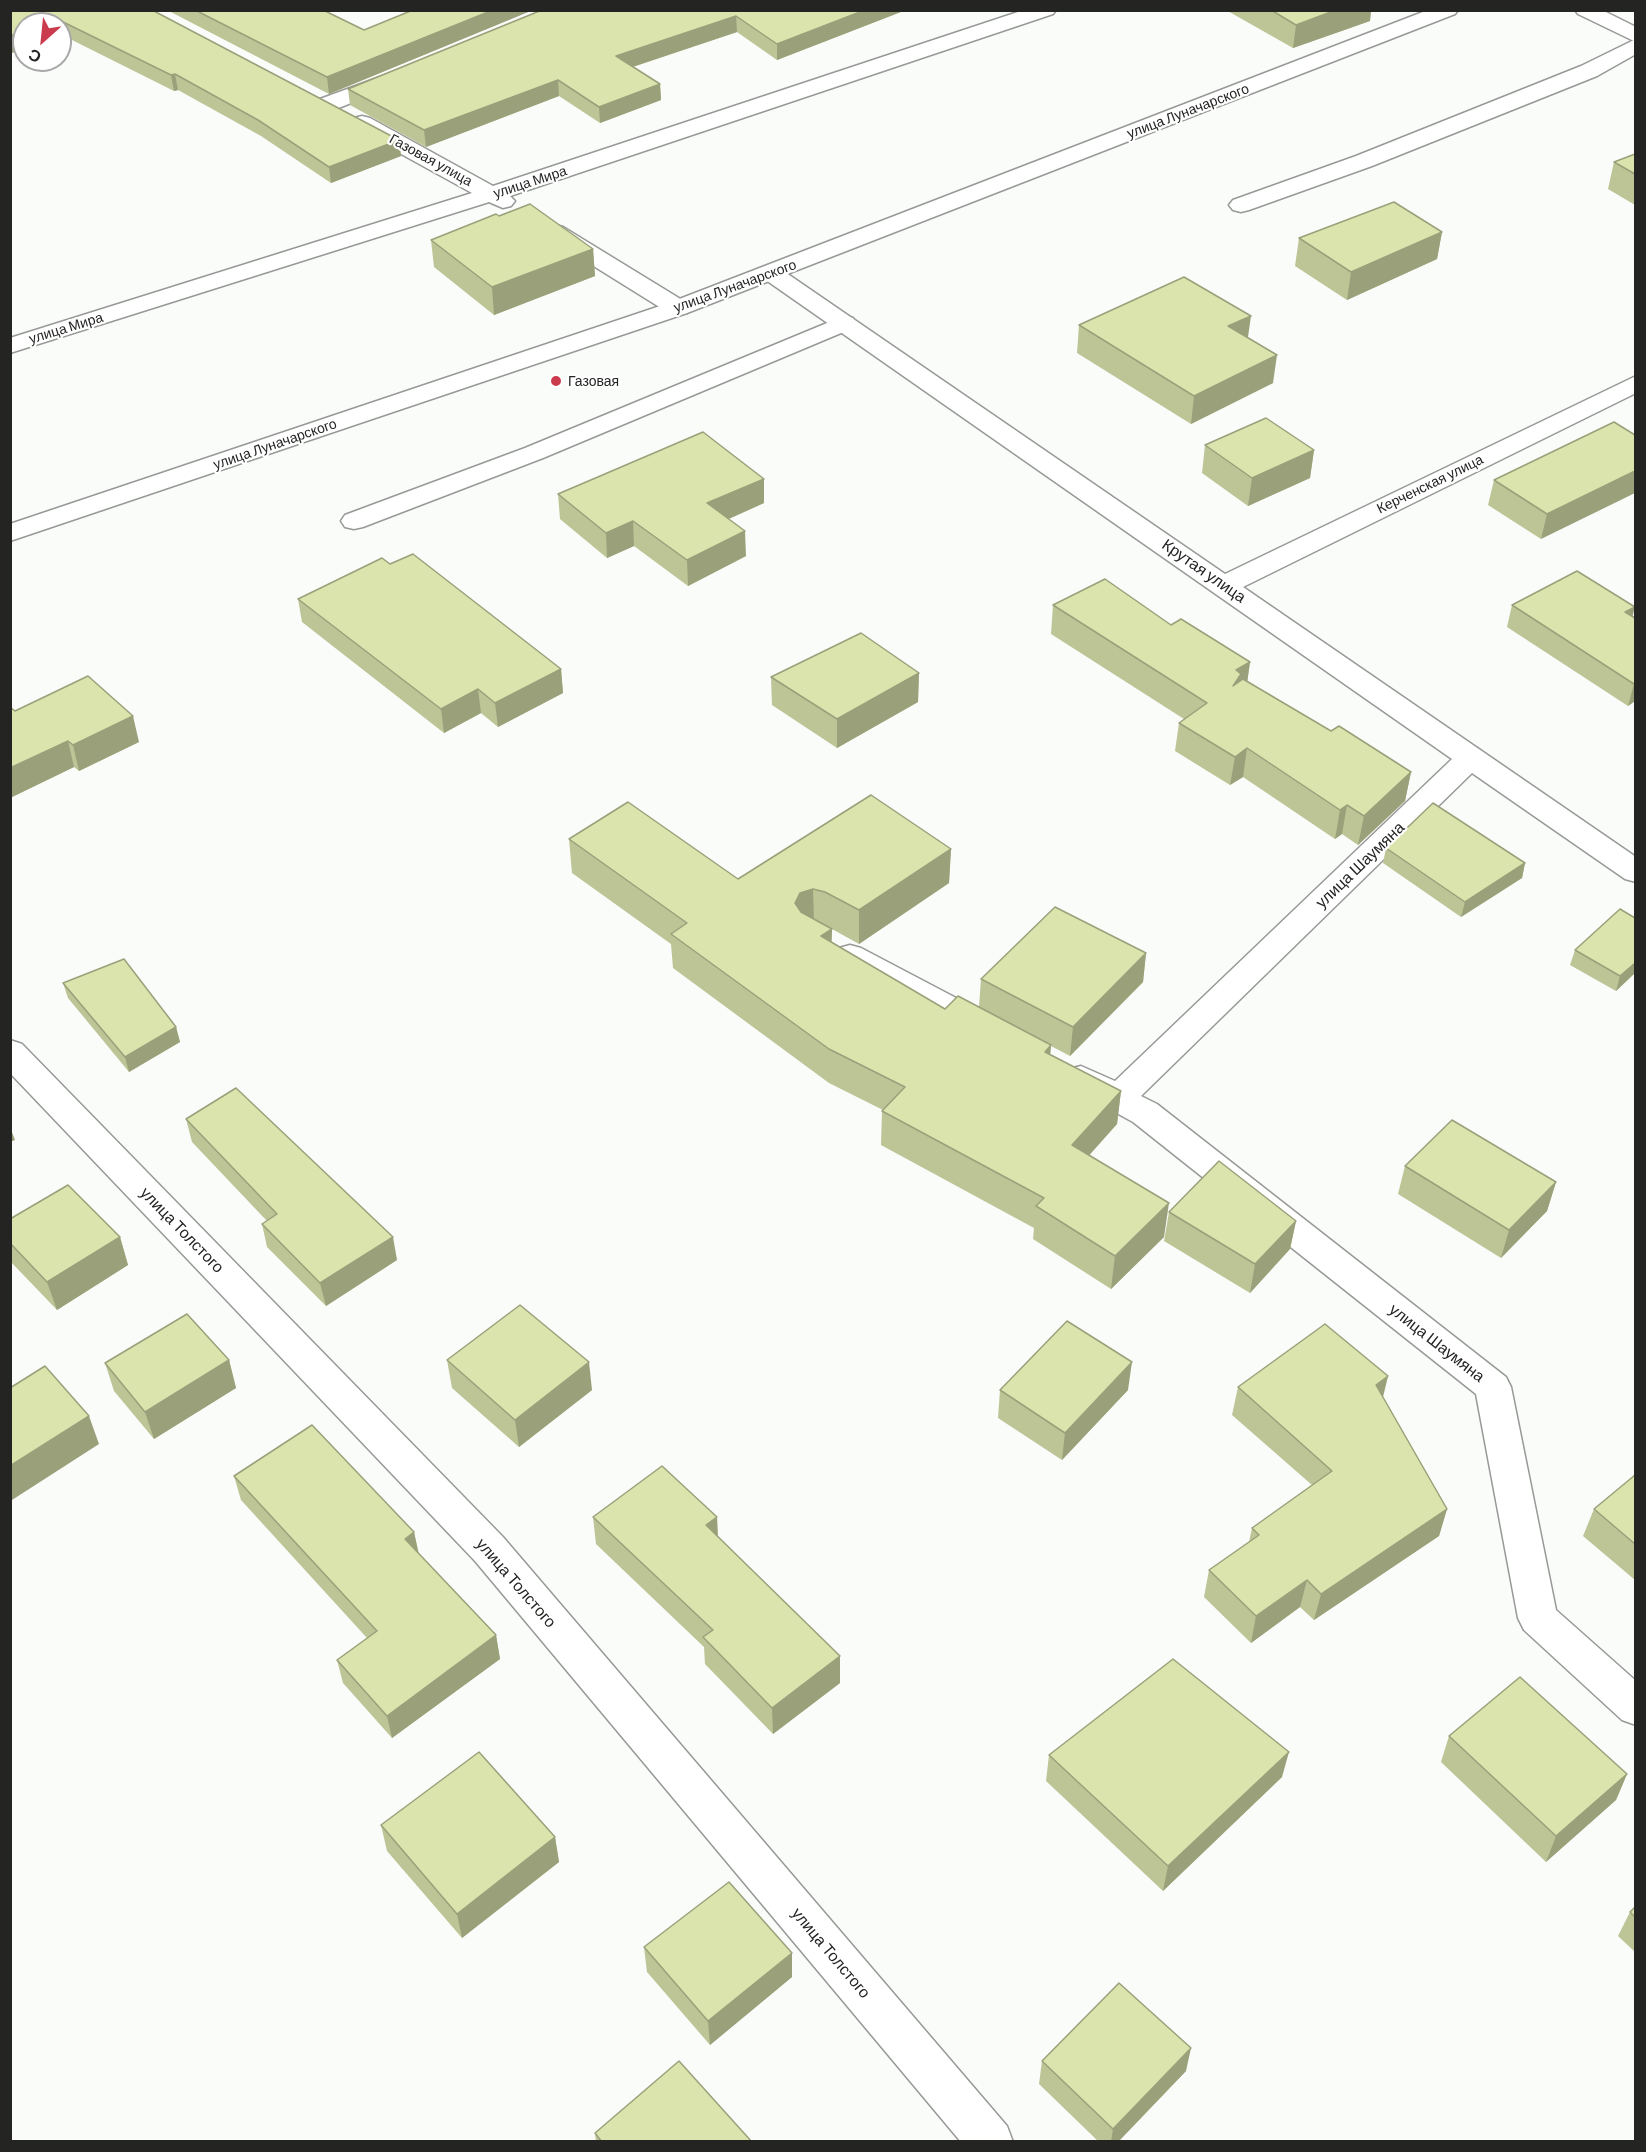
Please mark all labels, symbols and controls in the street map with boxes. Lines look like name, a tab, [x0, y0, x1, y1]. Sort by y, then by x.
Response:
north arrow	[12, 12, 72, 72]
text: С	[25, 46, 44, 68]
street label: улица Луначарского	[1125, 80, 1251, 142]
street label: Газовая улица	[387, 130, 475, 190]
street label: улица Мира	[491, 162, 569, 202]
street label: улица Луначарского	[671, 256, 799, 316]
street label: улица Мира	[27, 309, 105, 347]
place label: Газовая	[568, 373, 619, 389]
marker: Газовая	[549, 374, 563, 388]
street label: улица Луначарского	[211, 415, 339, 473]
street label: Керченская улица	[1374, 451, 1486, 517]
street label: Крутая улица	[1158, 535, 1250, 607]
street label: улица Шаумяна	[1312, 818, 1408, 912]
street label: улица Толстого	[136, 1183, 228, 1277]
street label: улица Шаумяна	[1385, 1300, 1489, 1386]
street label: улица Толстого	[472, 1534, 560, 1632]
street label: улица Толстого	[788, 1904, 874, 2002]

